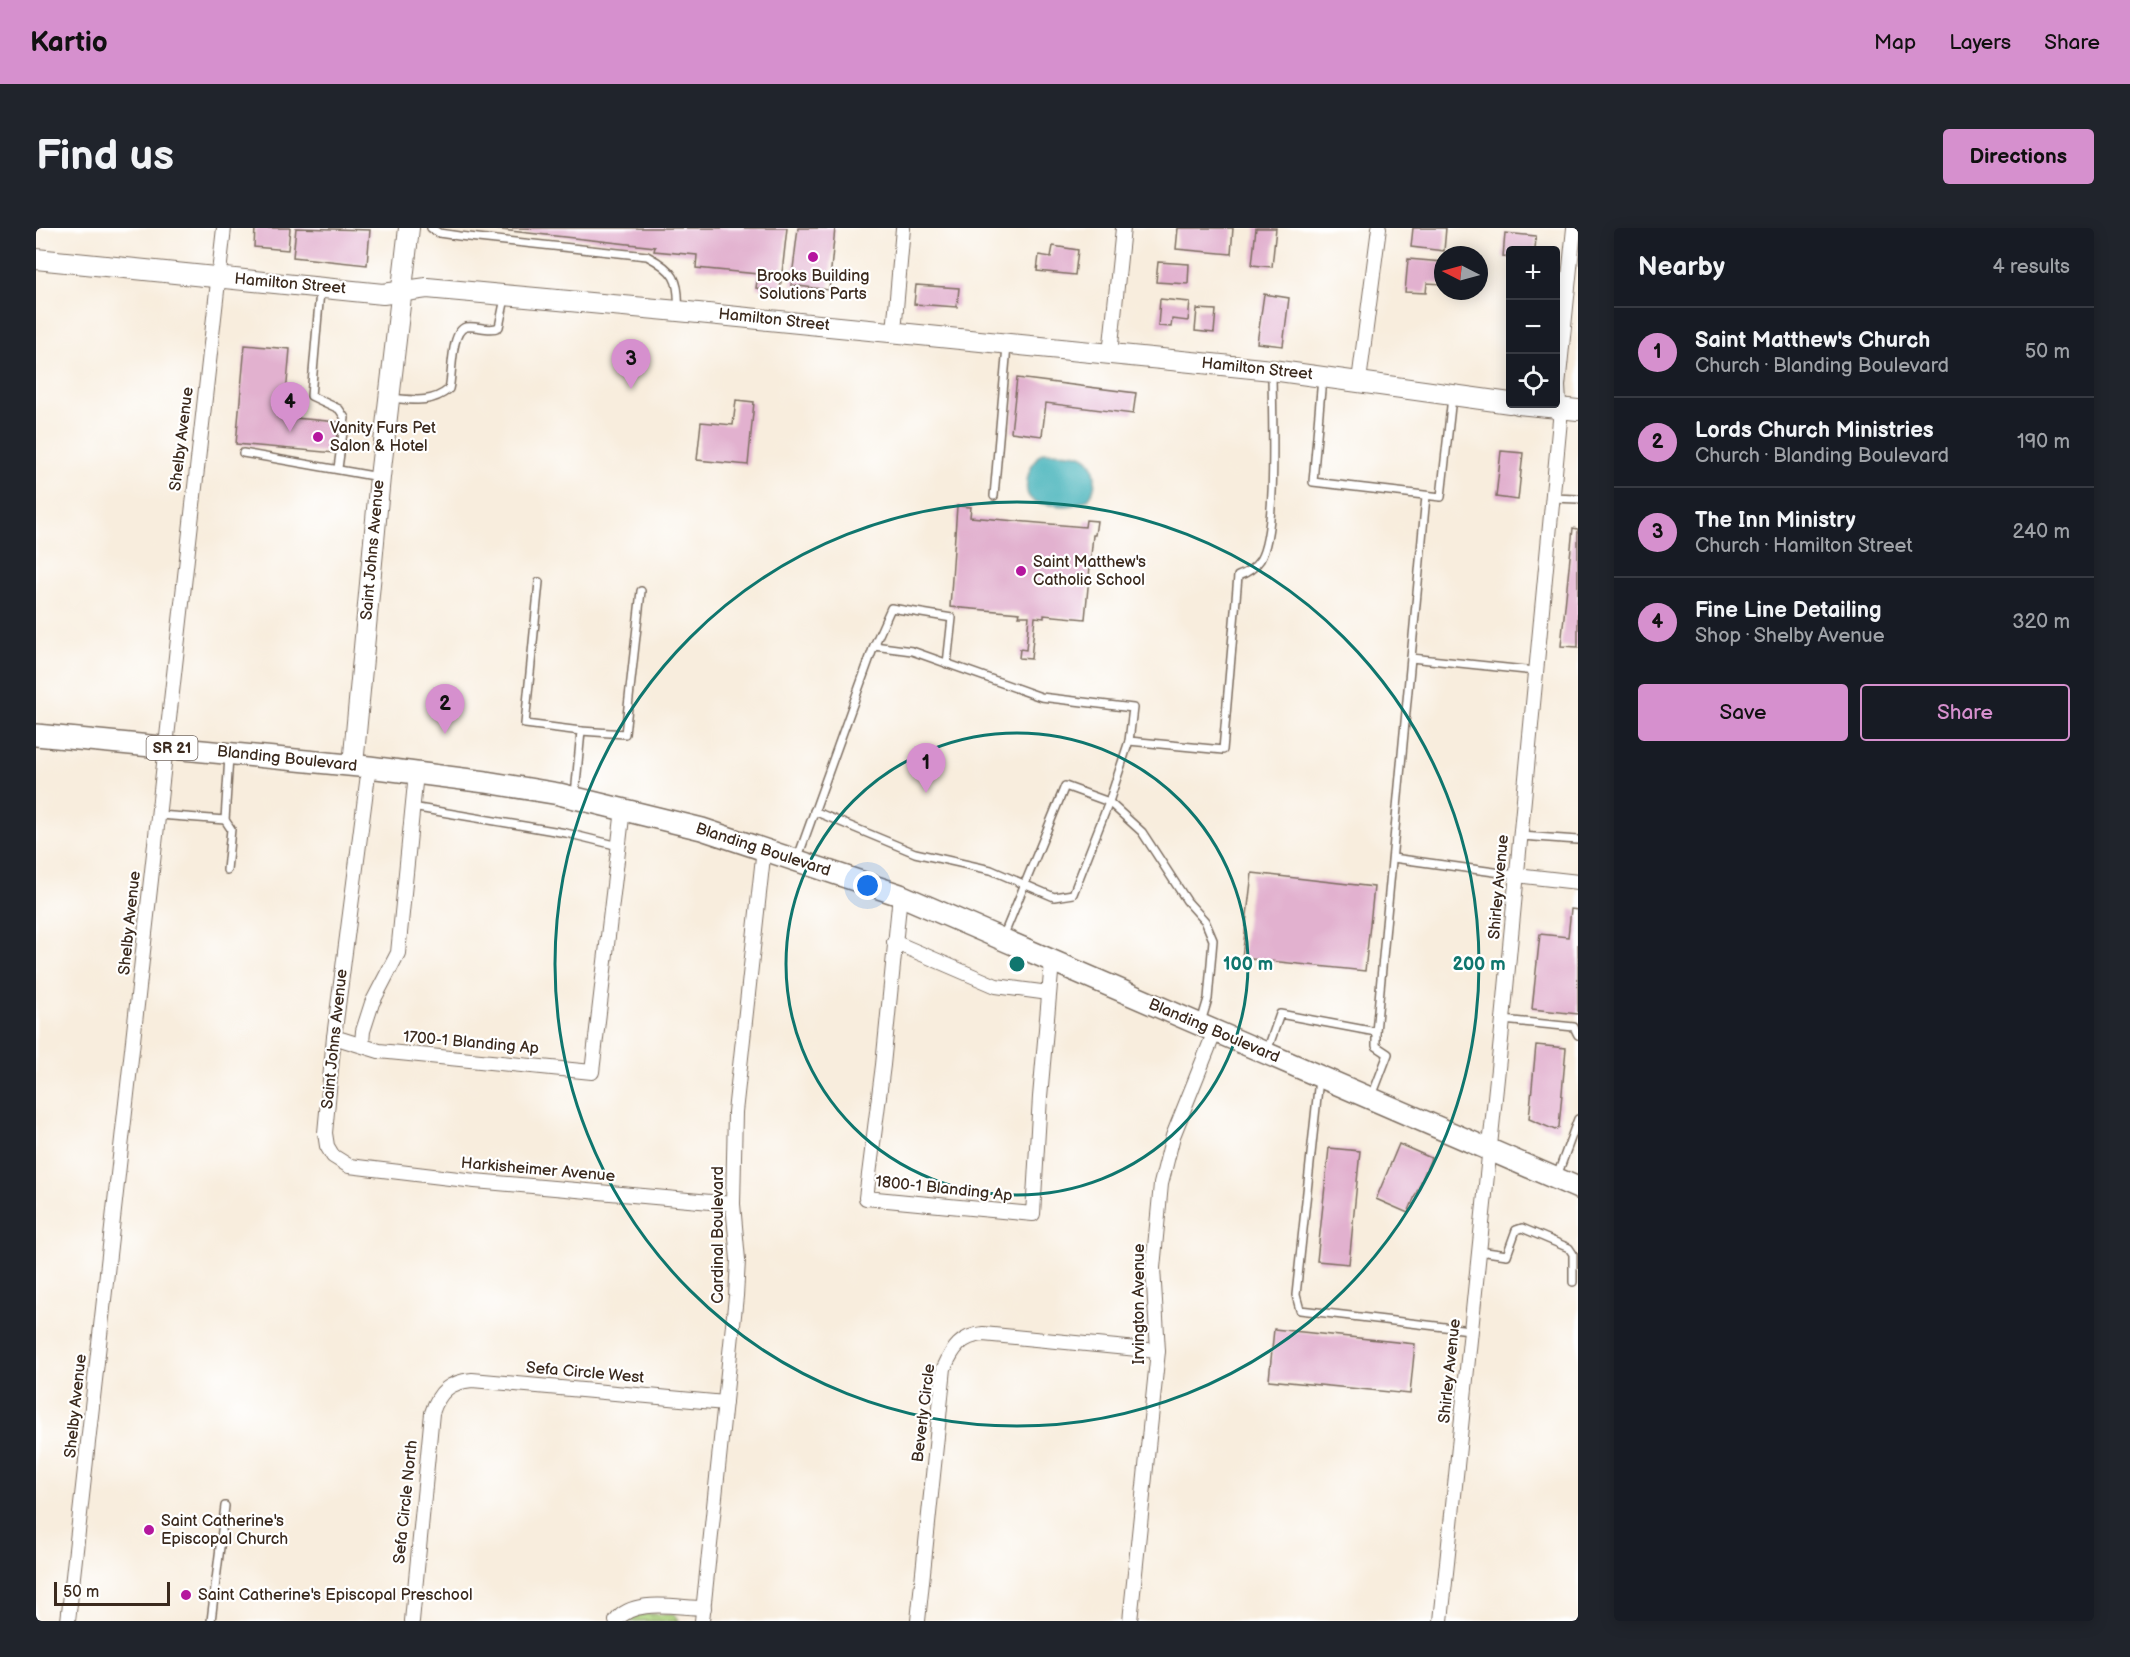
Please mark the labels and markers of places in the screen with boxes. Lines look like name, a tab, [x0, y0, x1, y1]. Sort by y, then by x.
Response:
marker: Brooks Building Solutions Parts	[806, 250, 820, 264]
place label: Brooks Building Solutions Parts	[757, 267, 869, 304]
pin: 3	[612, 340, 650, 389]
pin: 4	[270, 382, 310, 432]
place label: Vanity Furs Pet Salon & Hotel	[330, 419, 436, 456]
marker: Vanity Furs Pet Salon & Hotel	[311, 430, 325, 444]
place label: Saint Matthew's Catholic School	[1033, 553, 1146, 590]
marker: Saint Matthew's Catholic School	[1014, 564, 1028, 578]
pin: 2	[426, 684, 464, 734]
pin: 1	[906, 744, 946, 793]
centre of rings	[1007, 954, 1027, 974]
place label: Saint Catherine's Episcopal Church	[161, 1512, 288, 1549]
marker: Saint Catherine's Episcopal Church	[142, 1523, 156, 1537]
place label: Saint Catherine's Episcopal Preschool	[198, 1586, 473, 1605]
marker: Saint Catherine's Episcopal Preschool	[179, 1588, 193, 1602]

